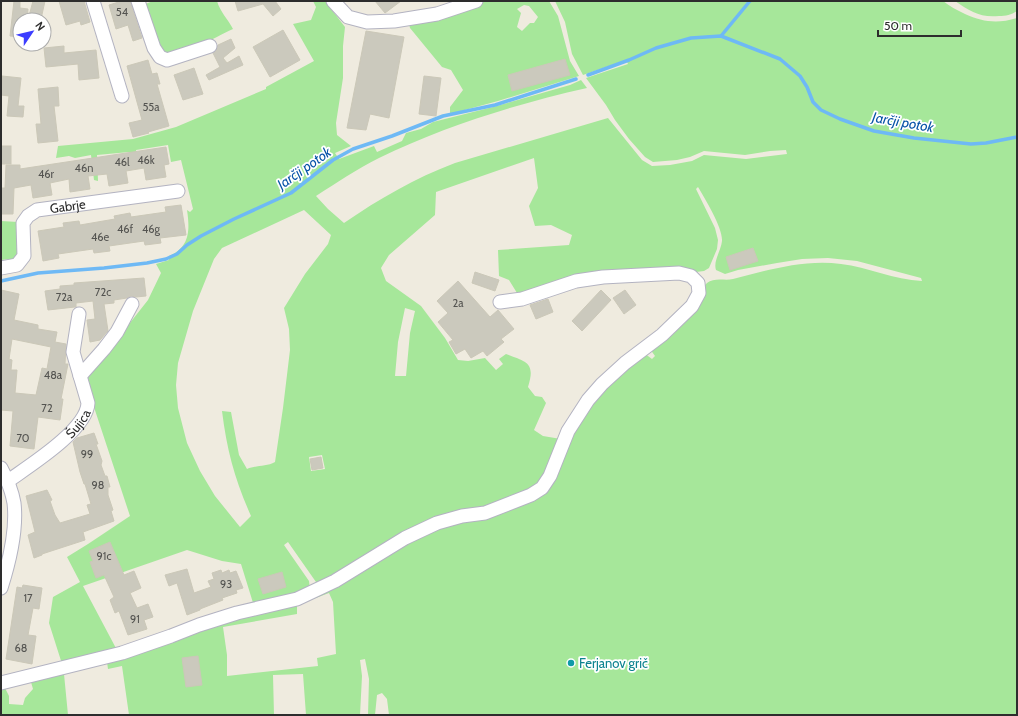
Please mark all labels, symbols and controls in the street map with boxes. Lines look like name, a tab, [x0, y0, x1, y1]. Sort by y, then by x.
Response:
house number: 54	[116, 5, 129, 19]
north arrow	[12, 12, 52, 52]
scale bar	[878, 12, 961, 38]
text: 50 m	[884, 18, 912, 33]
text: N	[32, 19, 48, 33]
house number: 55a	[142, 100, 160, 114]
water label: Jarčji potok	[869, 107, 936, 136]
water label: Jarčji potok	[272, 142, 335, 194]
house number: 46k	[137, 153, 155, 167]
house number: 46l	[114, 155, 130, 169]
house number: 46n	[75, 161, 93, 175]
house number: 46r	[38, 167, 55, 181]
street label: Gabrje	[49, 196, 87, 216]
house number: 46f	[117, 222, 133, 236]
house number: 46g	[142, 222, 161, 236]
house number: 46e	[91, 230, 109, 244]
house number: 72c	[95, 285, 111, 299]
house number: 72a	[56, 290, 73, 304]
house number: 2a	[452, 296, 464, 310]
house number: 48a	[44, 368, 63, 382]
house number: 72	[41, 401, 53, 415]
street label: Šujica	[61, 406, 94, 441]
house number: 70	[16, 431, 30, 445]
house number: 99	[81, 447, 93, 461]
house number: 98	[92, 478, 104, 492]
house number: 91c	[97, 549, 111, 563]
house number: 93	[220, 577, 232, 591]
house number: 17	[23, 591, 33, 605]
house number: 91	[130, 612, 140, 626]
house number: 68	[15, 641, 27, 655]
place label: Ferjanov grič	[579, 655, 648, 672]
marker: Ferjanov grič	[566, 658, 576, 668]

